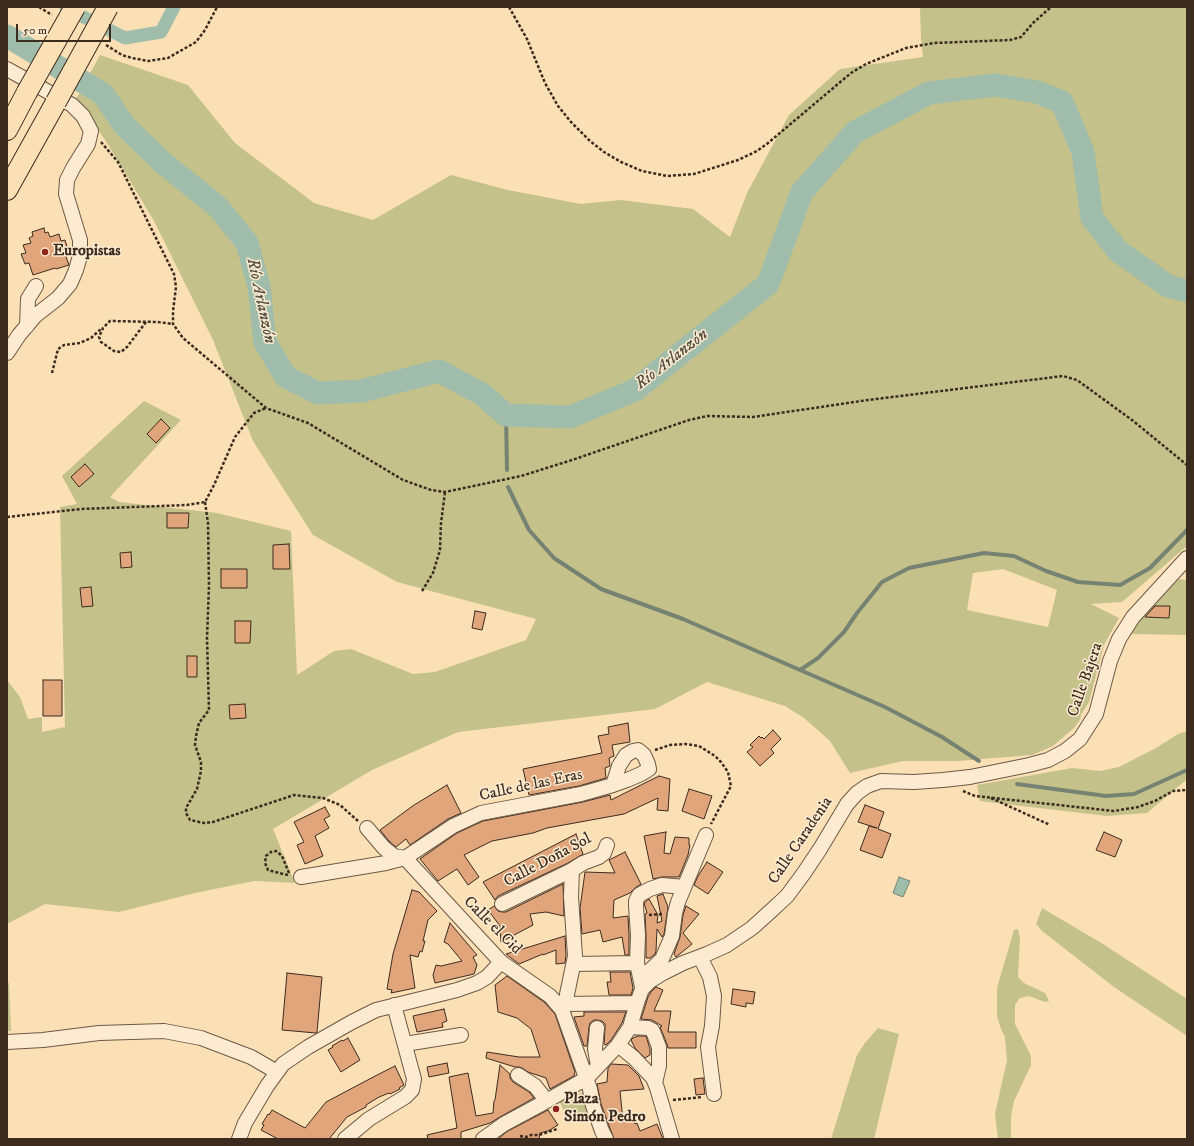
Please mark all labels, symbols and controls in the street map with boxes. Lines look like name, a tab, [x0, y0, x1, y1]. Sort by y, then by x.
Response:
scale bar	[18, 16, 113, 42]
text: 50 m	[23, 23, 47, 38]
place label: Europistas	[53, 242, 121, 262]
marker: Europistas	[40, 247, 50, 257]
water label: Río Arlanzón	[241, 256, 279, 346]
water label: Río Arlanzón	[631, 325, 713, 395]
street label: Calle Bajera	[1064, 640, 1108, 720]
street label: Calle de las Eras	[478, 766, 584, 806]
street label: Calle Caradenia	[765, 794, 837, 888]
street label: Calle Doña Sol	[501, 830, 595, 892]
street label: Calle el Cid	[459, 893, 525, 959]
place label: Plaza Simón Pedro	[564, 1090, 645, 1128]
marker: Plaza Simón Pedro	[551, 1104, 561, 1114]

